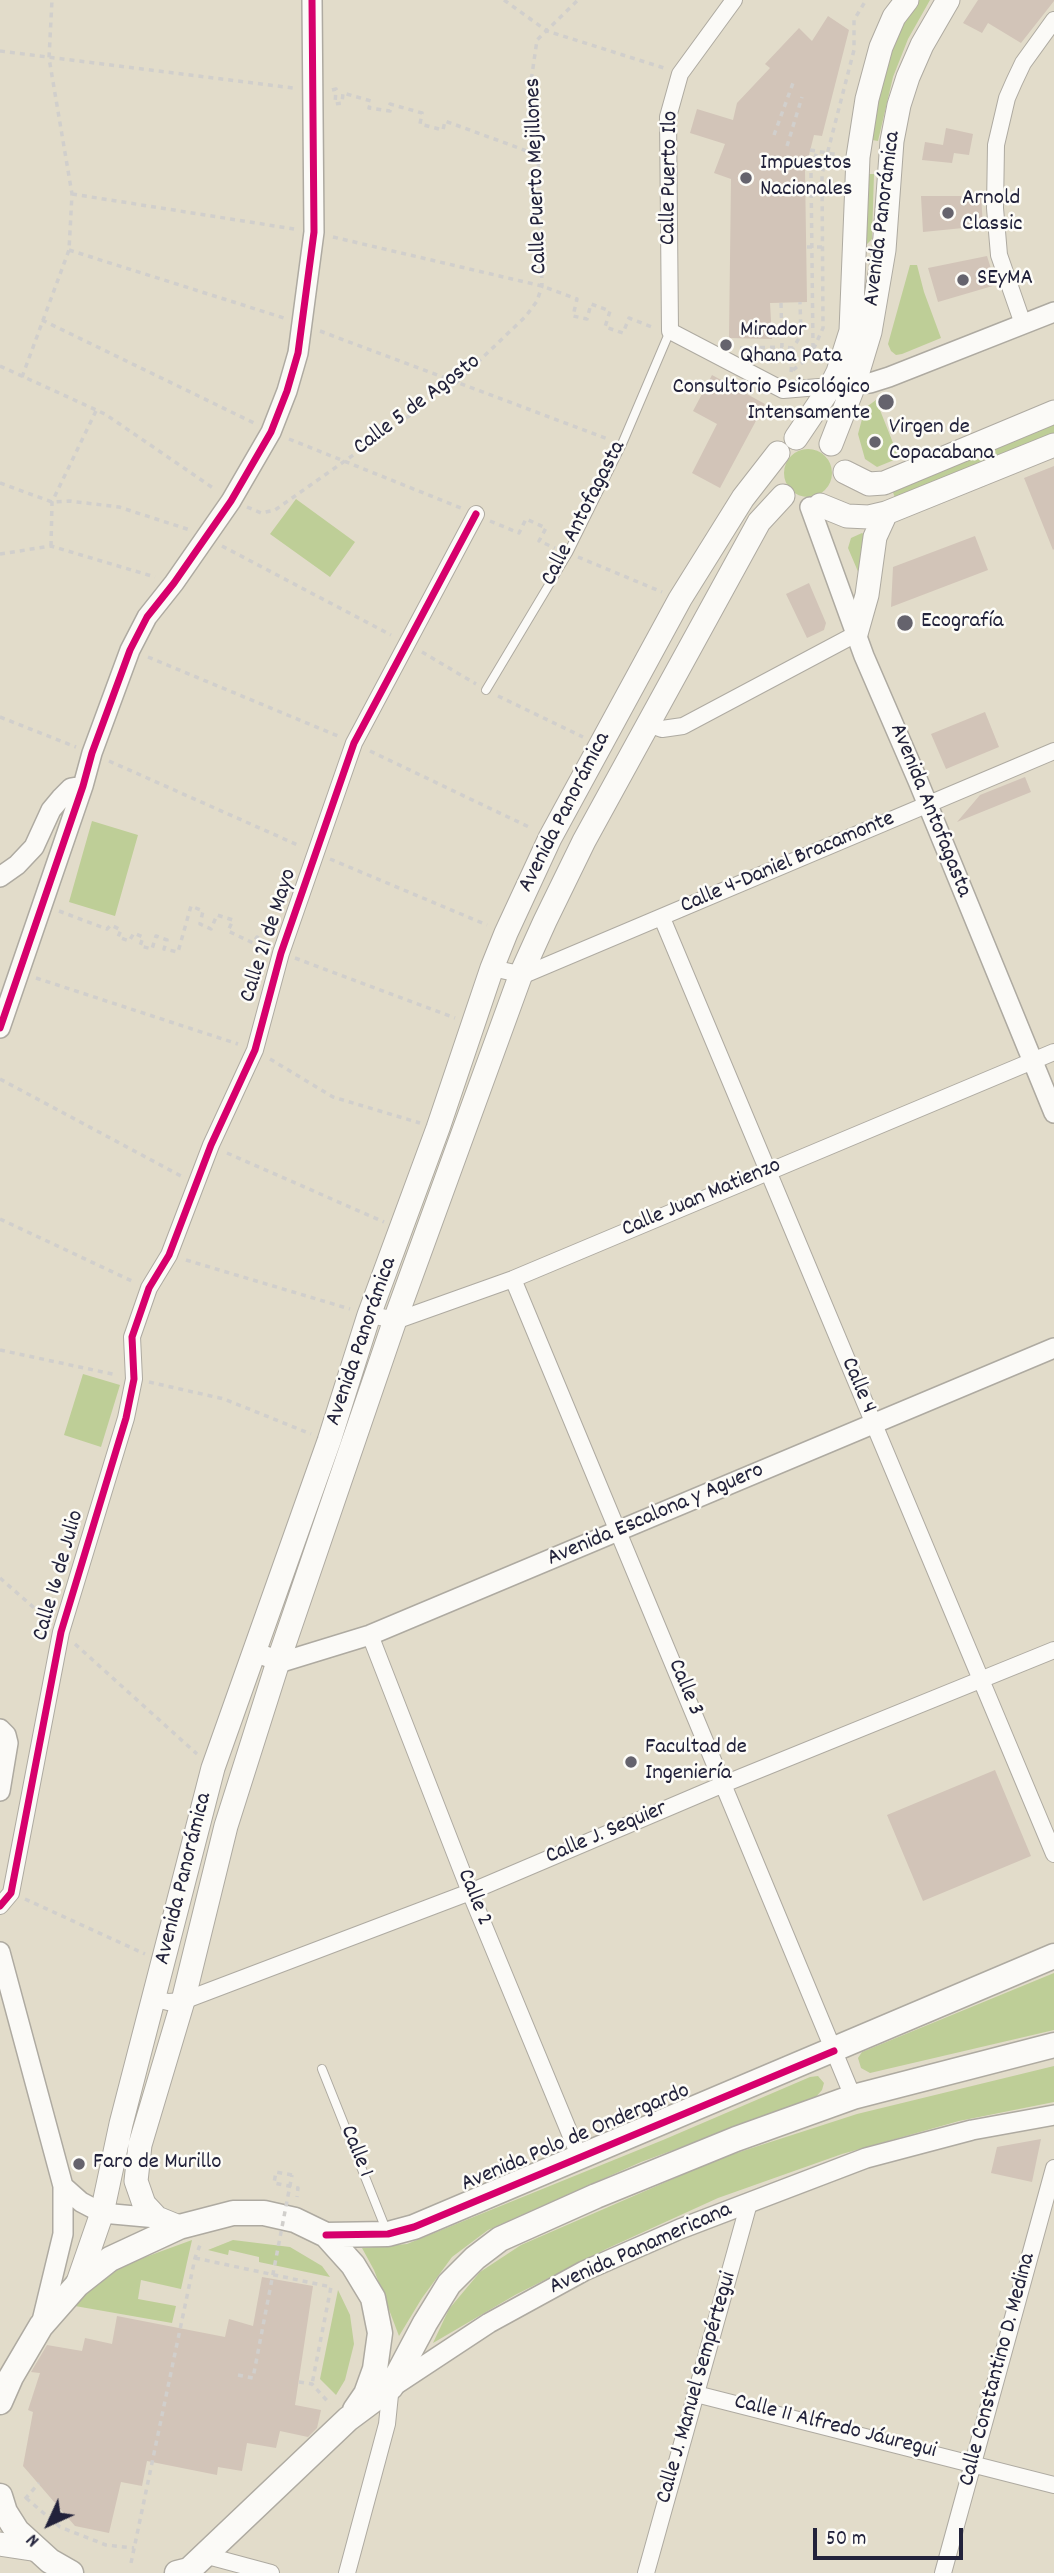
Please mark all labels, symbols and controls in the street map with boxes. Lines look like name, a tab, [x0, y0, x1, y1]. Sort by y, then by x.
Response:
street label: Calle Puerto Mejillones	[521, 77, 555, 275]
street label: Calle Puerto Ilo	[656, 111, 686, 245]
street label: Avenida Panorámica	[860, 130, 908, 308]
place label: Impuestos Nacionales	[760, 151, 853, 205]
marker: Impuestos Nacionales	[738, 170, 754, 186]
place label: Arnold Classic	[962, 186, 1022, 240]
marker: Arnold Classic	[940, 205, 956, 221]
place label: SEyMA	[977, 266, 1033, 294]
marker: SEyMA	[955, 272, 971, 288]
place label: Mirador Qhana Pata	[740, 318, 842, 372]
marker: Mirador Qhana Pata	[718, 337, 734, 353]
street label: Calle 5 de Agosto	[349, 349, 487, 463]
place label: Consultorio Psicológico Intensamente	[672, 375, 870, 429]
marker: Consultorio Psicológico Intensamente	[876, 392, 896, 412]
place label: Virgen de Copacabana	[889, 415, 994, 469]
marker: Virgen de Copacabana	[867, 434, 883, 450]
street label: Calle Antofagasta	[537, 437, 633, 591]
place label: Ecografía	[921, 609, 1003, 637]
marker: Ecografía	[895, 613, 915, 633]
street label: Avenida Antofagasta	[882, 720, 976, 902]
street label: Avenida Panorámica	[514, 728, 618, 898]
street label: Calle 4-Daniel Bracamonte	[677, 806, 899, 922]
street label: Calle 21 de Mayo	[235, 866, 305, 1006]
street label: Calle Juan Matienzo	[618, 1153, 786, 1245]
street label: Avenida Panorámica	[321, 1254, 405, 1430]
street label: Calle 4	[833, 1354, 881, 1418]
street label: Avenida Escalona y Aguero	[544, 1458, 768, 1574]
street label: Calle 16 de Julio	[28, 1508, 92, 1644]
street label: Calle 3	[660, 1656, 708, 1720]
place label: Facultad de Ingeniería	[645, 1735, 747, 1789]
marker: Facultad de Ingeniería	[623, 1754, 639, 1770]
street label: Avenida Panorámica	[150, 1790, 220, 1968]
street label: Calle J. Sequier	[542, 1796, 672, 1872]
street label: Calle 2	[449, 1866, 497, 1930]
street label: Avenida Polo de Ondergardo	[458, 2078, 694, 2200]
street label: Calle 1	[332, 2122, 378, 2182]
place label: Faro de Murillo	[93, 2150, 222, 2178]
marker: Faro de Murillo	[71, 2156, 87, 2172]
street label: Avenida Panamericana	[546, 2197, 736, 2303]
street label: Calle Constantino D. Medina	[955, 2250, 1043, 2490]
street label: Calle J. Manuel Sempértegui	[652, 2269, 744, 2507]
street label: Calle 11 Alfredo Jáuregui	[731, 2390, 939, 2466]
north arrow	[14, 2489, 84, 2559]
scale bar	[816, 2514, 967, 2558]
text: 50 m	[826, 2525, 866, 2555]
text: N	[21, 2526, 47, 2552]

